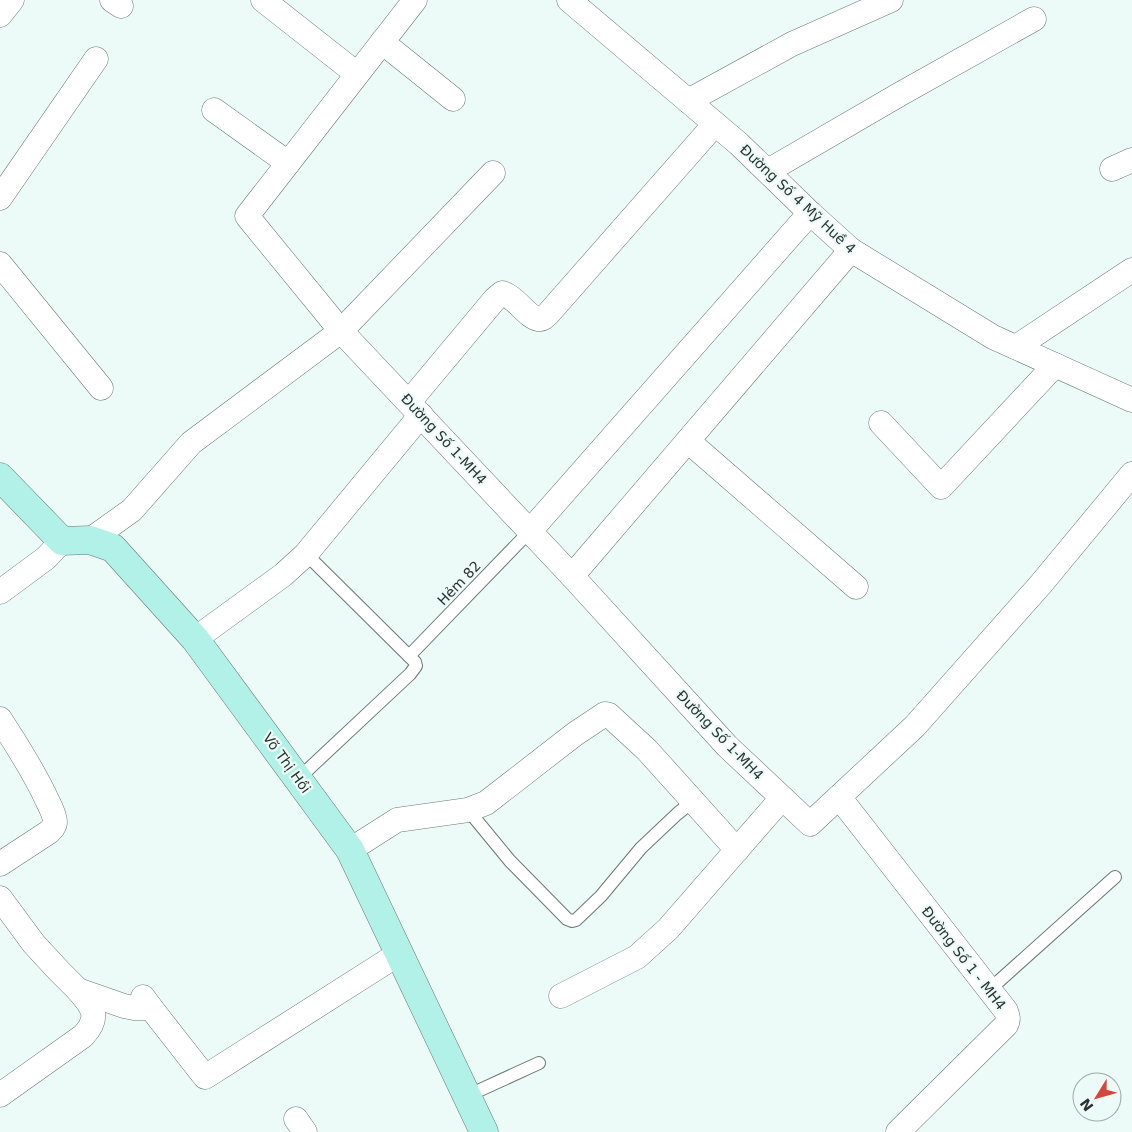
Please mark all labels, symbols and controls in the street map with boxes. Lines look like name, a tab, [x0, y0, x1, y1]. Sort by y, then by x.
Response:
street label: Đường Số 4 Mỹ Huề 4	[737, 141, 859, 257]
street label: Đường Số 1-MH4	[398, 390, 490, 488]
street label: Hẻm 82	[434, 558, 484, 608]
street label: Đường Số 1-MH4	[673, 687, 767, 783]
street label: Võ Thị Hồi	[260, 730, 314, 796]
street label: Đường Số 1 - MH4	[919, 903, 1009, 1013]
north arrow	[1072, 1072, 1122, 1122]
text: N	[1077, 1095, 1097, 1114]

